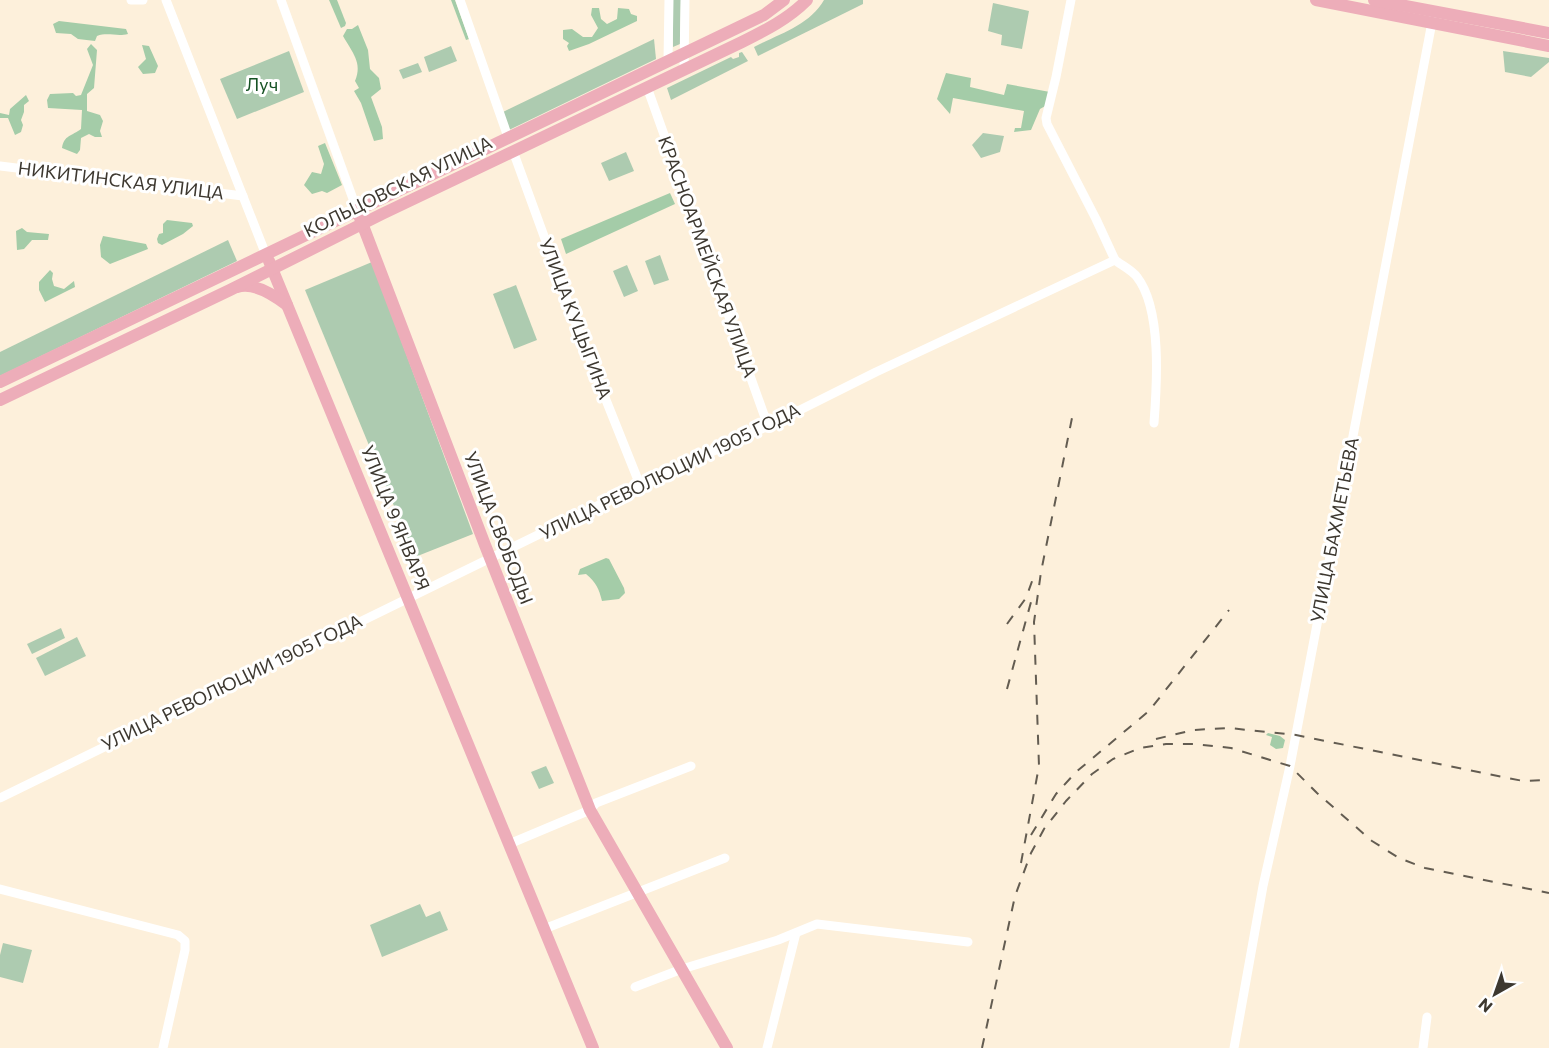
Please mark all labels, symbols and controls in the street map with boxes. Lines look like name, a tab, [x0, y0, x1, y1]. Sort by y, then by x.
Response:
park label: Луч	[246, 73, 278, 95]
street label: КОЛЬЦОВСКАЯ УЛИЦА	[300, 131, 495, 241]
street label: КРАСНОАРМЕЙСКАЯ УЛИЦА	[654, 133, 762, 380]
street label: НИКИТИНСКАЯ УЛИЦА	[17, 156, 225, 204]
street label: УЛИЦА КУЦЫГИНА	[535, 235, 617, 402]
street label: УЛИЦА РЕВОЛЮЦИИ 1905 ГОДА	[536, 398, 804, 544]
street label: УЛИЦА БАХМЕТЬЕВА	[1305, 435, 1363, 624]
street label: УЛИЦА 9 ЯНВАРЯ	[357, 442, 435, 593]
street label: УЛИЦА СВОБОДЫ	[460, 448, 538, 607]
street label: УЛИЦА РЕВОЛЮЦИИ 1905 ГОДА	[98, 609, 366, 755]
north arrow	[1465, 964, 1525, 1024]
text: N	[1474, 995, 1496, 1017]

